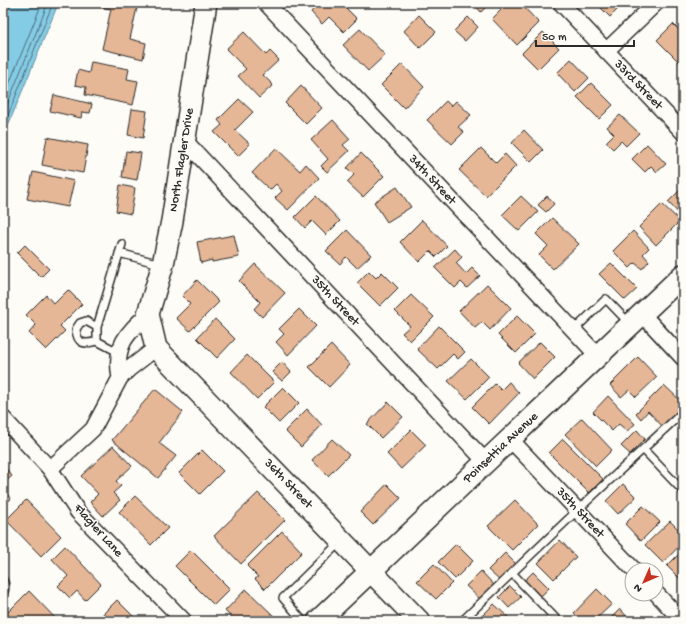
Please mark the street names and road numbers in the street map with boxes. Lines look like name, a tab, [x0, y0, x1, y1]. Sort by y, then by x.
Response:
street label: 33rd Street	[610, 56, 667, 114]
street label: North Flagler Drive	[166, 107, 198, 213]
street label: 34th Street	[404, 151, 460, 209]
street label: 35th Street	[307, 272, 363, 331]
street label: Poinsettia Avenue	[460, 409, 542, 487]
street label: 36th Street	[260, 455, 317, 513]
street label: 35th Street	[552, 484, 608, 543]
street label: Flagler Lane	[70, 501, 126, 561]

